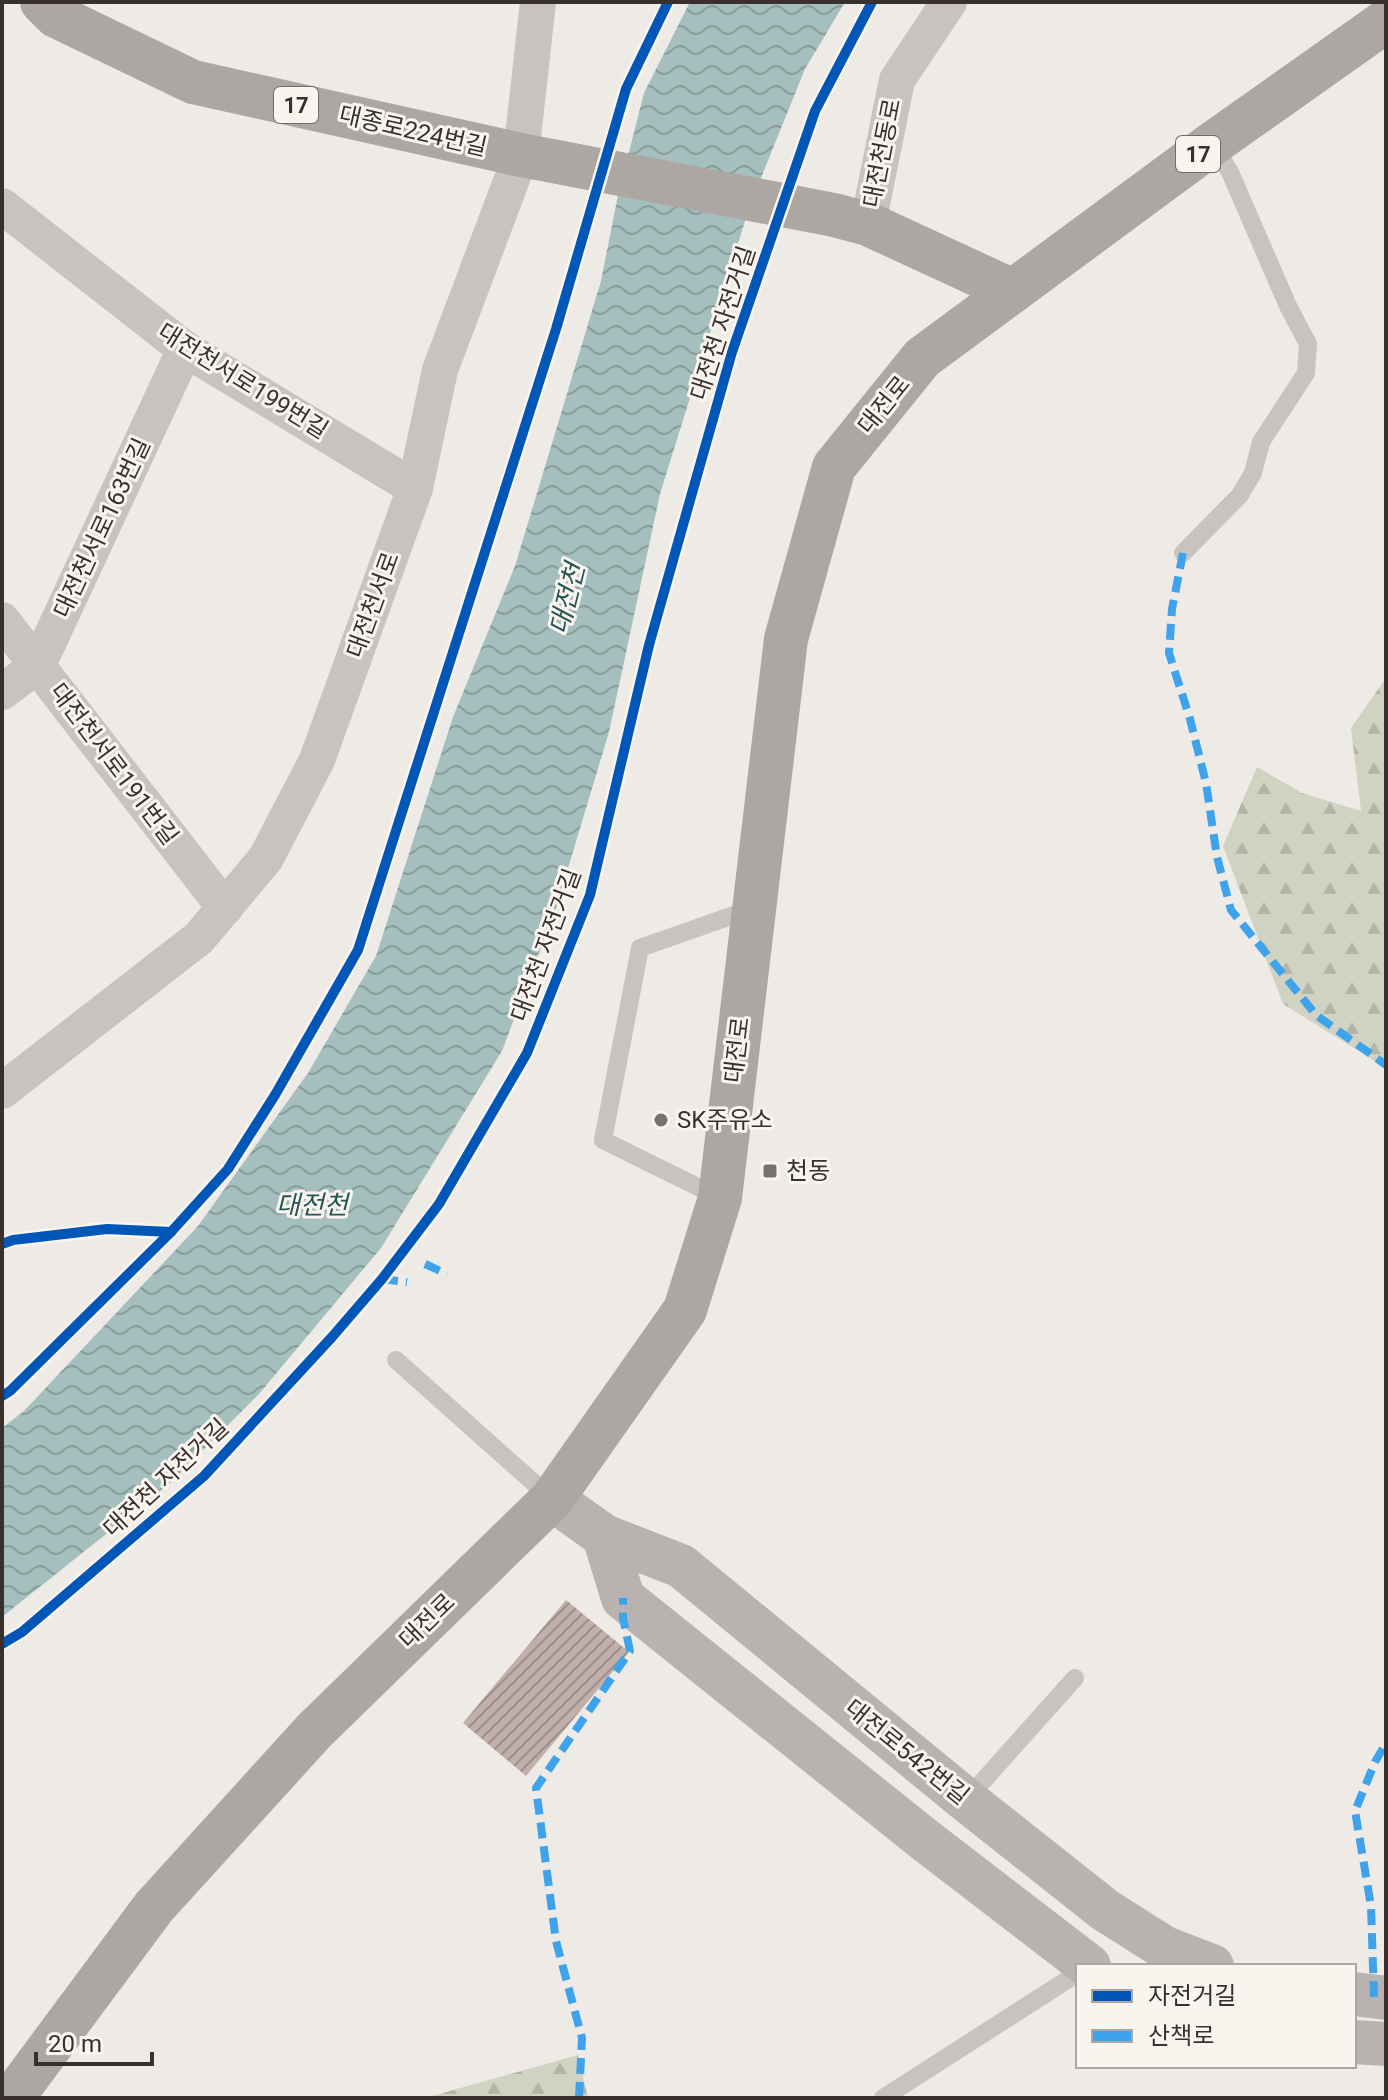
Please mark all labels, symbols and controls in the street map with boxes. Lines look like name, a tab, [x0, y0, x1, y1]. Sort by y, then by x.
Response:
road number: 17	[274, 87, 318, 123]
street label: 대전천동로	[858, 96, 906, 210]
street label: 대종로224번길	[336, 100, 490, 162]
road number: 17	[1176, 136, 1220, 172]
street label: 대전천 자전거길	[685, 242, 761, 404]
street label: 대전천서로199번길	[153, 317, 333, 445]
street label: 대전로	[852, 370, 916, 440]
street label: 대전천서로163번길	[48, 434, 156, 622]
street label: 대전천서로	[341, 548, 405, 662]
water label: 대전천	[544, 558, 591, 637]
street label: 대전천서로191번길	[44, 678, 184, 850]
street label: 대전천 자전거길	[505, 865, 587, 1025]
street label: 대전로	[719, 1015, 755, 1085]
place label: SK주유소	[677, 1106, 773, 1134]
marker: SK주유소	[652, 1111, 670, 1129]
place label: 천동	[786, 1157, 830, 1185]
marker: 천동	[761, 1162, 779, 1180]
water label: 대전천	[276, 1190, 351, 1220]
street label: 대전천 자전거길	[98, 1413, 234, 1543]
street label: 대전로	[393, 1588, 461, 1654]
street label: 대전로542번길	[840, 1694, 974, 1810]
legend	[1076, 1964, 1356, 2068]
text: 자전거길	[1148, 1982, 1236, 2010]
scale bar	[36, 2016, 152, 2066]
text: 산책로	[1148, 2022, 1214, 2050]
text: 20 m	[48, 2030, 102, 2058]

